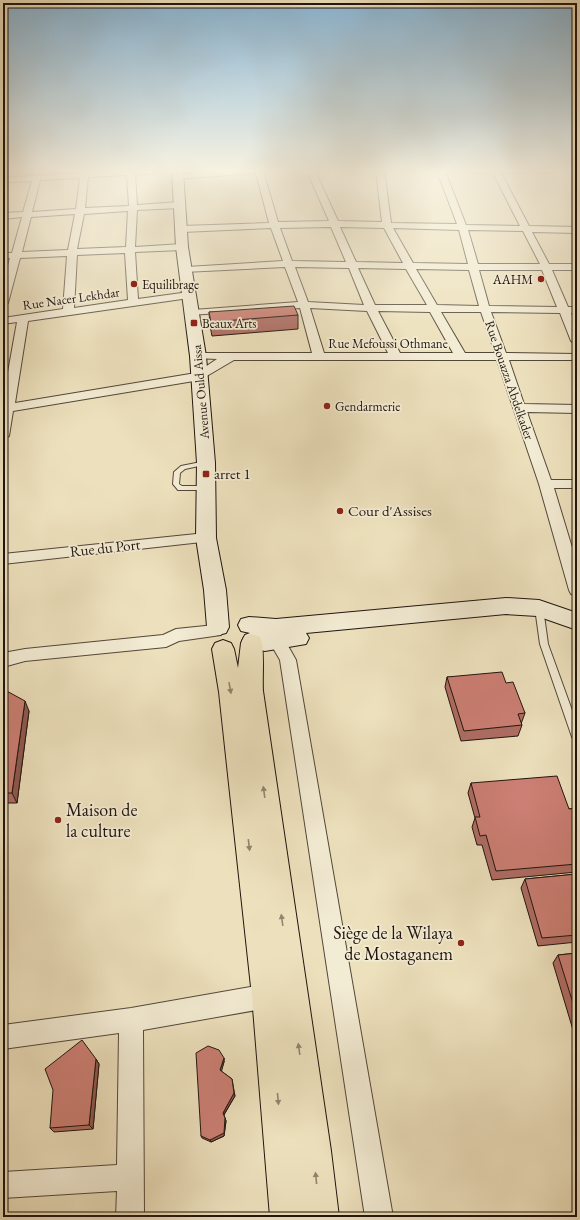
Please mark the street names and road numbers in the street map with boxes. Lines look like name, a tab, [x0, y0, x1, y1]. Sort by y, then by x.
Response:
street label: Rue Nacer Lekhdar	[21, 283, 121, 314]
street label: Rue Bouazza Abdelkader	[481, 318, 538, 443]
street label: Rue Mefoussi Othmane	[328, 335, 448, 352]
street label: Avenue Ould Aissa	[188, 343, 213, 441]
street label: Rue du Port	[69, 534, 141, 561]

